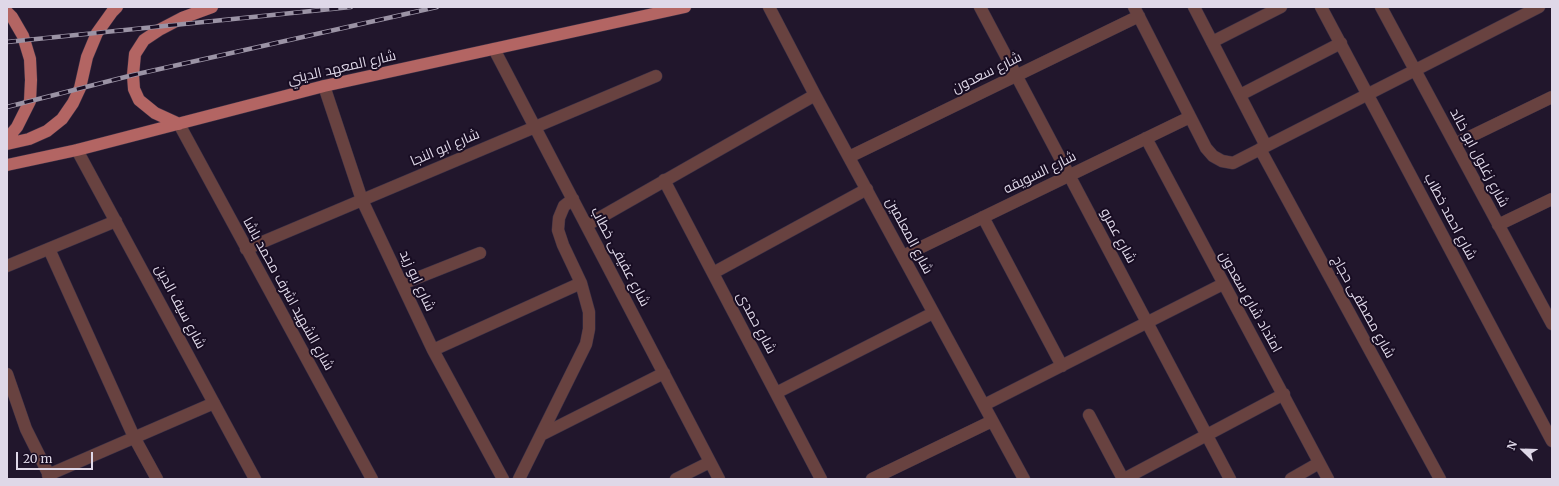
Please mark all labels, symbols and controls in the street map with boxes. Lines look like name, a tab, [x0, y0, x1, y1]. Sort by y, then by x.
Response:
street label: شارع المعهد الديني	[286, 47, 398, 89]
street label: شارع سعدون	[949, 49, 1025, 97]
street label: شارع زغلول ابو خالد	[1446, 106, 1512, 210]
street label: شارع ابو النجا	[408, 126, 482, 170]
street label: شارع السويقه	[1001, 148, 1079, 198]
street label: شارع احمد خطاب	[1420, 171, 1480, 263]
street label: شارع المعلمين	[882, 195, 936, 277]
street label: شارع عفيفى خطاب	[587, 205, 653, 309]
street label: شارع عمرو	[1096, 206, 1140, 266]
street label: شارع الشهيد اشرف محمد باشا	[239, 214, 337, 374]
street label: شارع ابو زيد	[396, 248, 438, 314]
street label: امتداد شارع سعدون	[1215, 248, 1285, 356]
street label: شارع مصطفى حجاج	[1328, 253, 1398, 361]
street label: شارع سيف الدين	[151, 262, 209, 352]
street label: شارع حمدى	[733, 289, 779, 357]
north arrow	[1503, 430, 1543, 470]
text: N	[1504, 439, 1520, 452]
scale bar	[18, 444, 95, 470]
text: 20 m	[23, 451, 52, 466]

